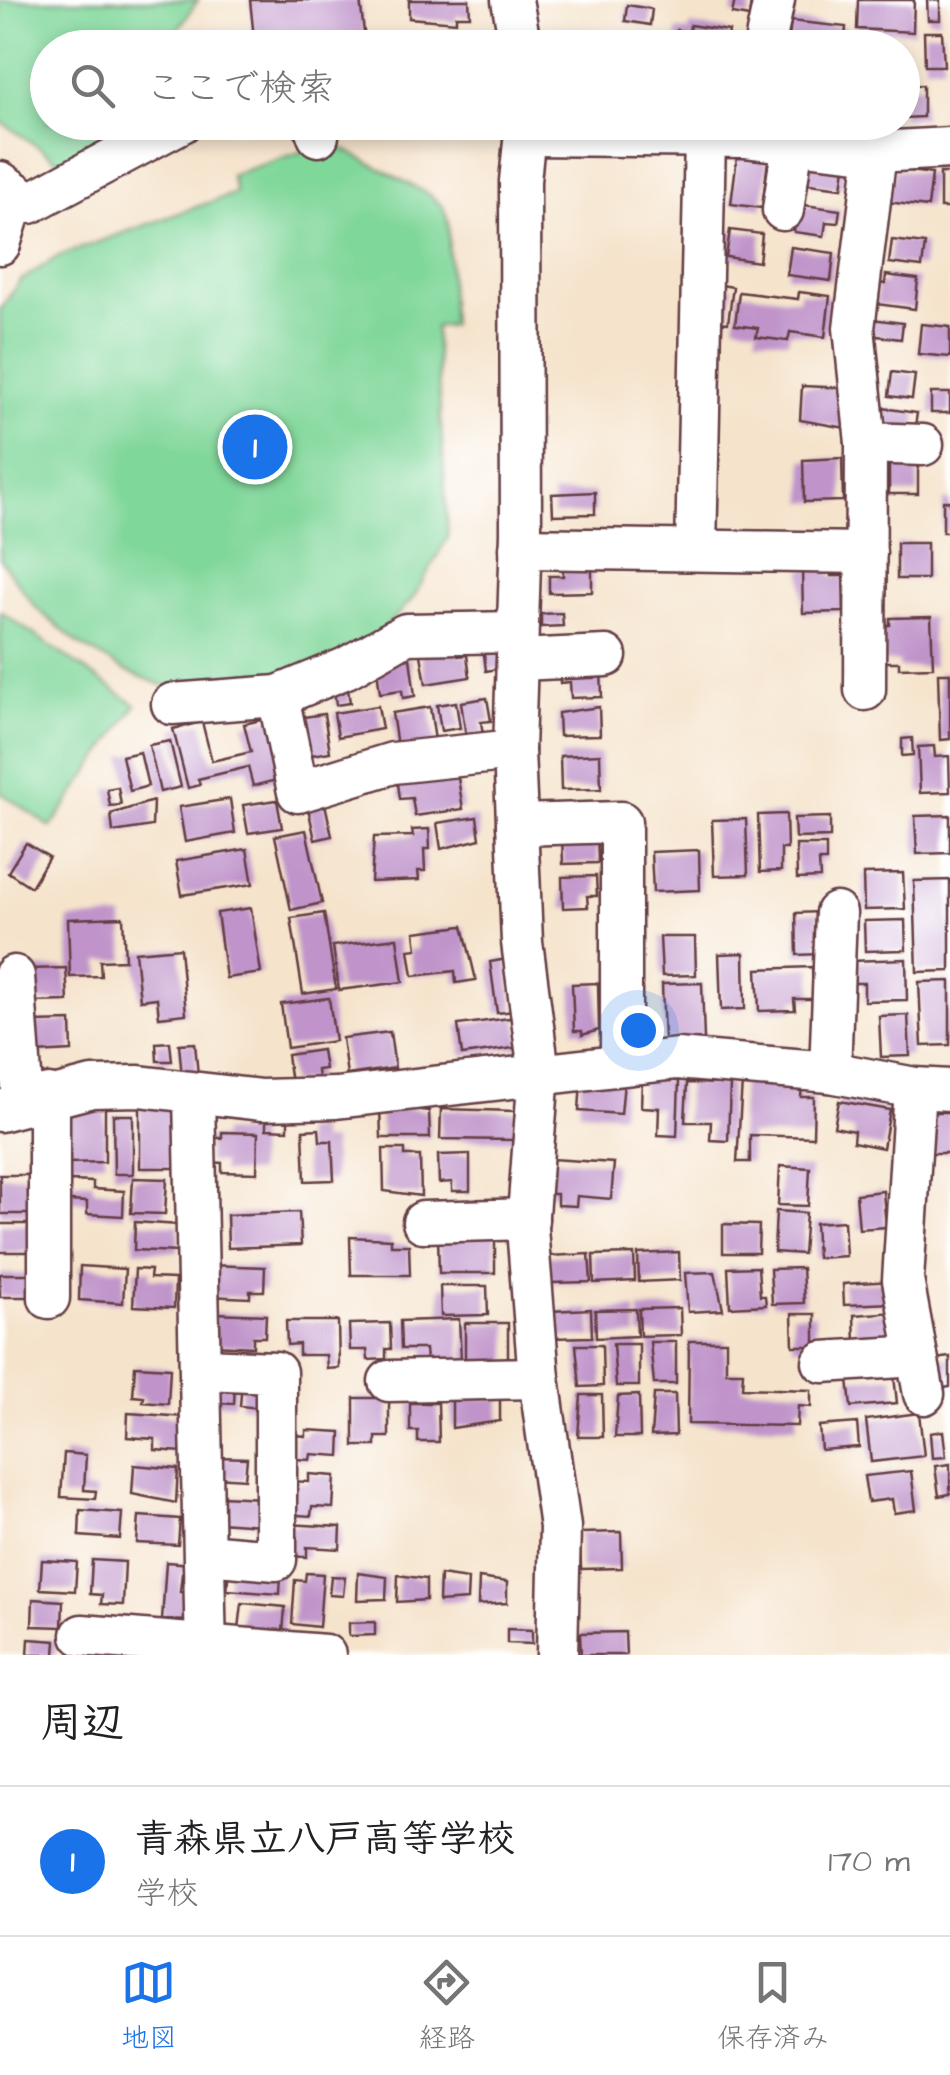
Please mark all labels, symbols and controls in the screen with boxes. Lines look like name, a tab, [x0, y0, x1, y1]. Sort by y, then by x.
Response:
search box	[30, 30, 920, 140]
icon: search	[65, 58, 120, 113]
text: ここで検索	[145, 63, 335, 115]
pin: 1	[222, 410, 288, 484]
your location	[613, 1005, 664, 1056]
text: 周辺	[40, 1695, 124, 1753]
text: 青森県立八戸高等学校	[135, 1814, 515, 1866]
text: 1	[70, 1839, 75, 1884]
text: 170 m	[828, 1839, 910, 1884]
text: 学校	[135, 1871, 199, 1916]
tab: 地図	[121, 1955, 177, 2058]
tab: 経路	[419, 1955, 475, 2058]
tab: 保存済み	[717, 1955, 829, 2058]

